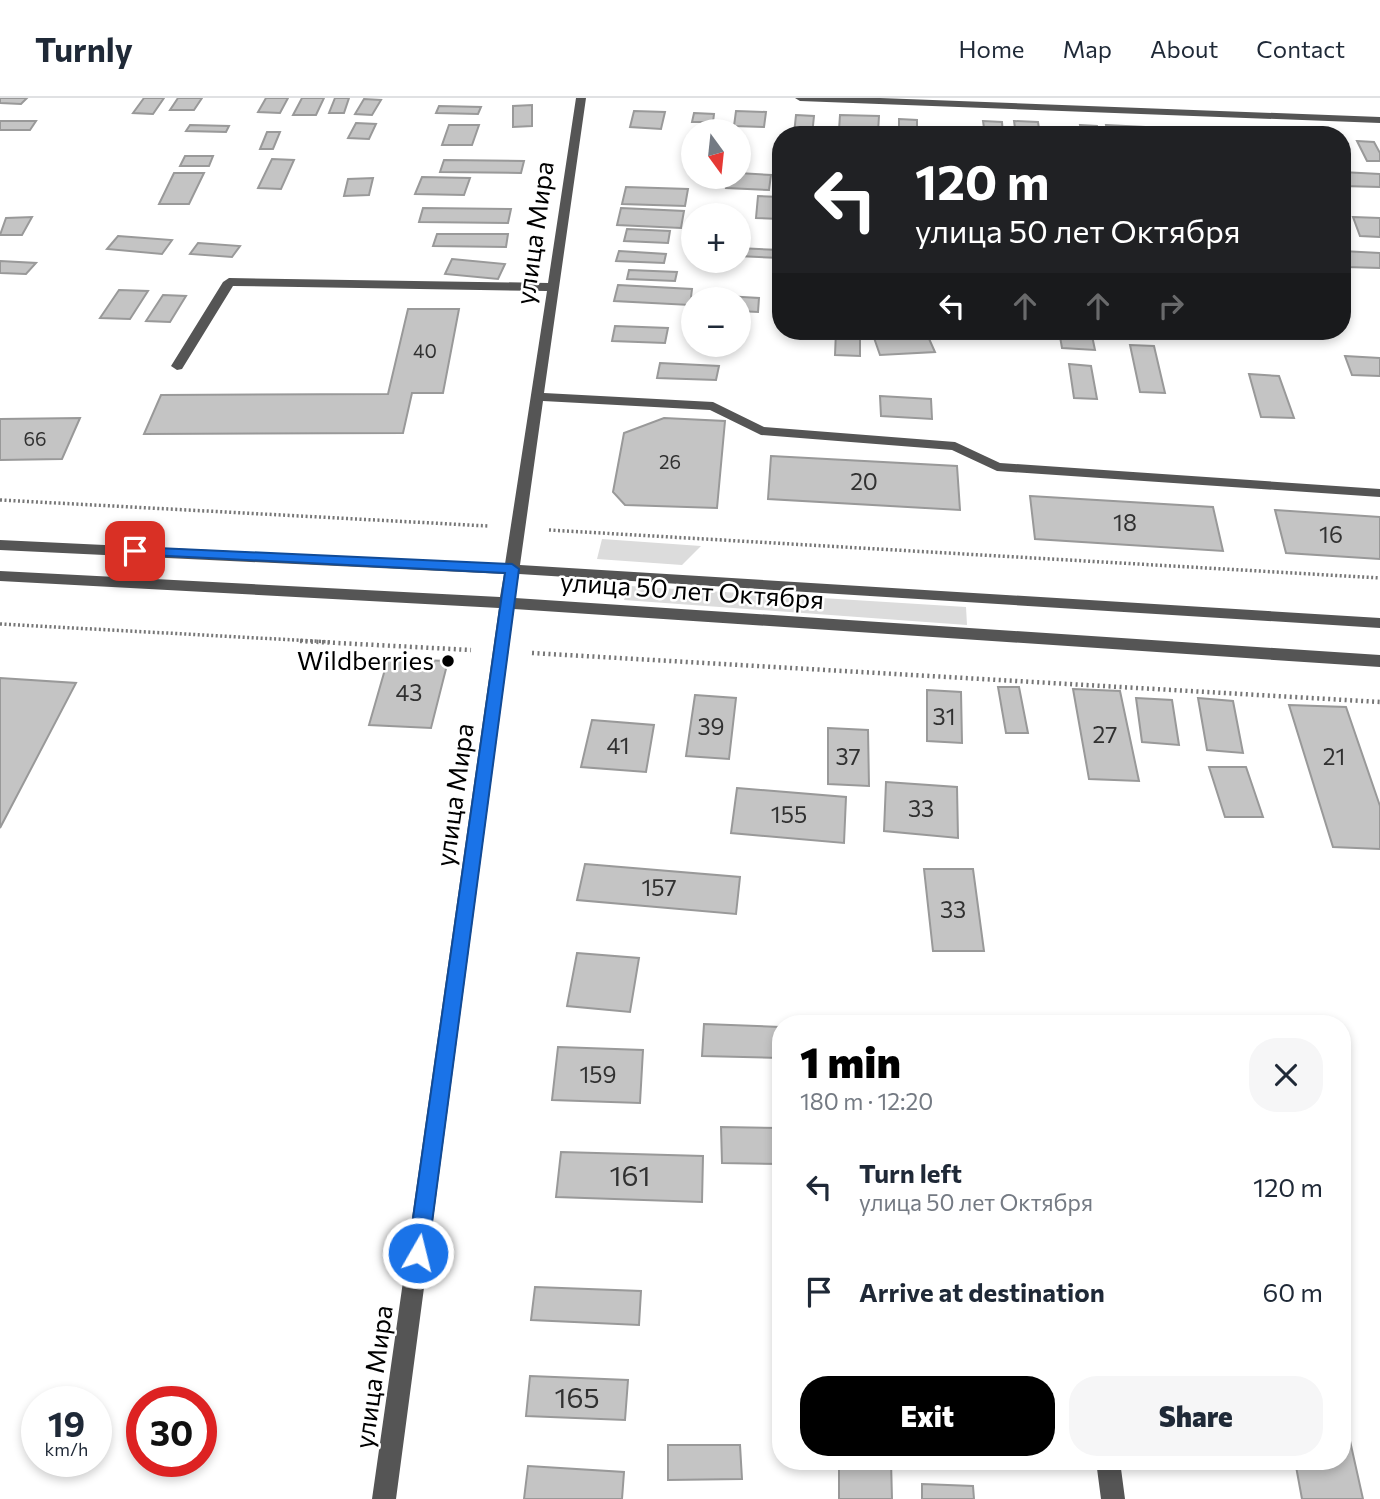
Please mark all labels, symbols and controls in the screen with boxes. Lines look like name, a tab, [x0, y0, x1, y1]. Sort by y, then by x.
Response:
text: Turnly	[35, 28, 133, 69]
text: Home	[959, 34, 1025, 63]
text: Map	[1063, 34, 1112, 63]
text: About	[1150, 34, 1218, 63]
text: Contact	[1256, 34, 1345, 63]
north arrow	[681, 119, 751, 189]
map controls	[681, 119, 751, 357]
text: 120 m	[915, 150, 1049, 210]
icon: left	[800, 154, 891, 245]
street label: улица Мира	[508, 159, 559, 307]
button: +	[681, 203, 751, 273]
text: улица 50 лет Октября	[915, 210, 1241, 250]
button: −	[681, 287, 751, 357]
icon: left	[933, 287, 971, 325]
icon: ahead	[1006, 287, 1044, 325]
icon: ahead	[1079, 287, 1117, 325]
icon: right	[1152, 287, 1190, 325]
house number: 40	[413, 339, 437, 362]
house number: 66	[23, 427, 47, 450]
house number: 26	[659, 450, 681, 473]
house number: 20	[850, 467, 878, 495]
house number: 18	[1113, 508, 1137, 536]
house number: 16	[1319, 520, 1343, 548]
pin	[105, 521, 165, 581]
icon: arrive	[116, 532, 154, 570]
street label: улица 50 лет Октября	[559, 565, 825, 614]
place label: Wildberries	[297, 644, 434, 675]
marker: Wildberries	[440, 653, 456, 669]
house number: 43	[396, 678, 422, 706]
house number: 31	[933, 702, 955, 730]
house number: 39	[697, 712, 725, 740]
house number: 27	[1093, 720, 1117, 748]
street label: улица Мира	[428, 721, 479, 869]
house number: 41	[607, 731, 629, 759]
house number: 37	[835, 742, 861, 770]
house number: 21	[1323, 742, 1345, 770]
house number: 33	[908, 794, 934, 822]
house number: 155	[771, 800, 807, 828]
house number: 157	[641, 873, 677, 901]
house number: 33	[940, 895, 966, 923]
text: 1 min	[800, 1035, 901, 1087]
button: close	[1249, 1038, 1323, 1112]
house number: 159	[579, 1060, 617, 1088]
text: 180 m · 12:20	[800, 1087, 933, 1115]
text: Turn left	[859, 1157, 962, 1188]
house number: 161	[610, 1158, 650, 1192]
icon: left	[800, 1168, 838, 1206]
text: 120 m	[1253, 1171, 1323, 1202]
text: улица 50 лет Октября	[859, 1188, 1093, 1216]
position arrow	[381, 1216, 455, 1290]
icon: arrive	[800, 1273, 838, 1311]
text: Arrive at destination	[859, 1276, 1105, 1307]
text: 60 m	[1263, 1276, 1323, 1307]
street label: улица Мира	[347, 1303, 398, 1451]
button: Exit	[800, 1376, 1055, 1456]
button: Share	[1069, 1376, 1323, 1456]
house number: 165	[554, 1380, 600, 1414]
speed limit sign: 30	[126, 1386, 217, 1477]
text: 19	[48, 1401, 85, 1444]
text: km/h	[45, 1438, 88, 1460]

